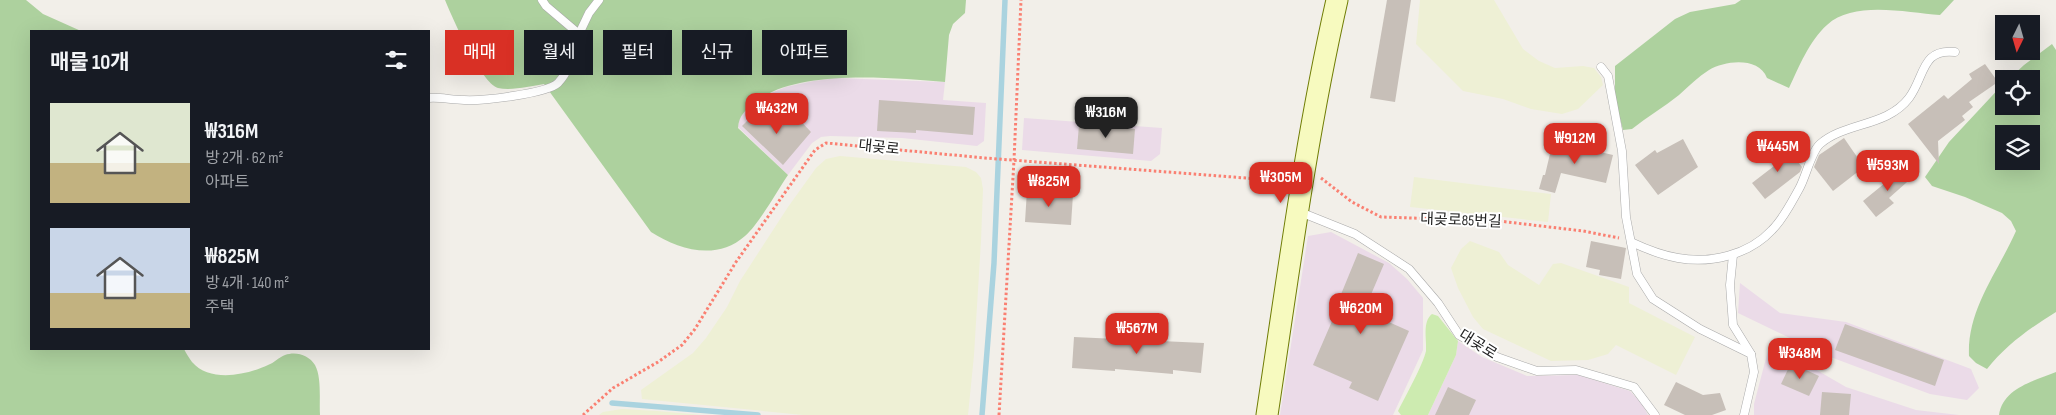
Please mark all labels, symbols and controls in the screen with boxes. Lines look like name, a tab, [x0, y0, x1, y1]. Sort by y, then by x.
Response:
north arrow	[1995, 15, 2040, 60]
map controls	[1995, 15, 2040, 170]
chip: 매매	[445, 30, 514, 75]
chip: 월세	[524, 30, 593, 75]
chip: 필터	[603, 30, 672, 75]
chip: 신규	[682, 30, 752, 75]
chip: 아파트	[762, 30, 847, 75]
icon: filters	[382, 46, 410, 74]
text: 매물 10개	[50, 50, 129, 75]
button: locate	[1995, 70, 2040, 115]
pin: ₩432M	[742, 92, 812, 135]
pin: ₩316M	[1071, 96, 1141, 139]
text: ₩432M	[756, 99, 798, 118]
text: ₩316M	[1086, 103, 1126, 122]
text: ₩316M	[205, 119, 258, 144]
pin: ₩912M	[1540, 122, 1610, 165]
icon: home	[90, 123, 150, 183]
button: layers	[1995, 125, 2040, 170]
text: ₩912M	[1555, 129, 1595, 148]
pin: ₩445M	[1743, 130, 1813, 173]
street label: 대곶로	[857, 136, 901, 159]
text: ₩445M	[1757, 137, 1799, 156]
text: 방 2개 · 62 m²	[205, 149, 283, 168]
pin: ₩593M	[1853, 150, 1923, 192]
text: ₩593M	[1867, 156, 1909, 175]
pin: ₩305M	[1246, 162, 1316, 204]
pin: ₩825M	[1014, 166, 1084, 208]
text: ₩305M	[1260, 168, 1302, 187]
text: ₩825M	[1028, 172, 1070, 191]
text: 아파트	[205, 173, 249, 192]
street label: 대곶로85번길	[1420, 210, 1502, 231]
text: ₩825M	[205, 244, 259, 269]
icon: home	[90, 248, 150, 308]
text: 방 4개 · 140 m²	[205, 274, 289, 293]
pin: ₩620M	[1326, 292, 1396, 335]
text: 주택	[205, 298, 234, 317]
text: ₩620M	[1340, 299, 1382, 318]
pin: ₩567M	[1102, 312, 1172, 355]
text: ₩567M	[1116, 319, 1158, 338]
street label: 대곶로	[1455, 325, 1500, 363]
pin: ₩348M	[1765, 338, 1835, 380]
text: ₩348M	[1779, 344, 1821, 363]

